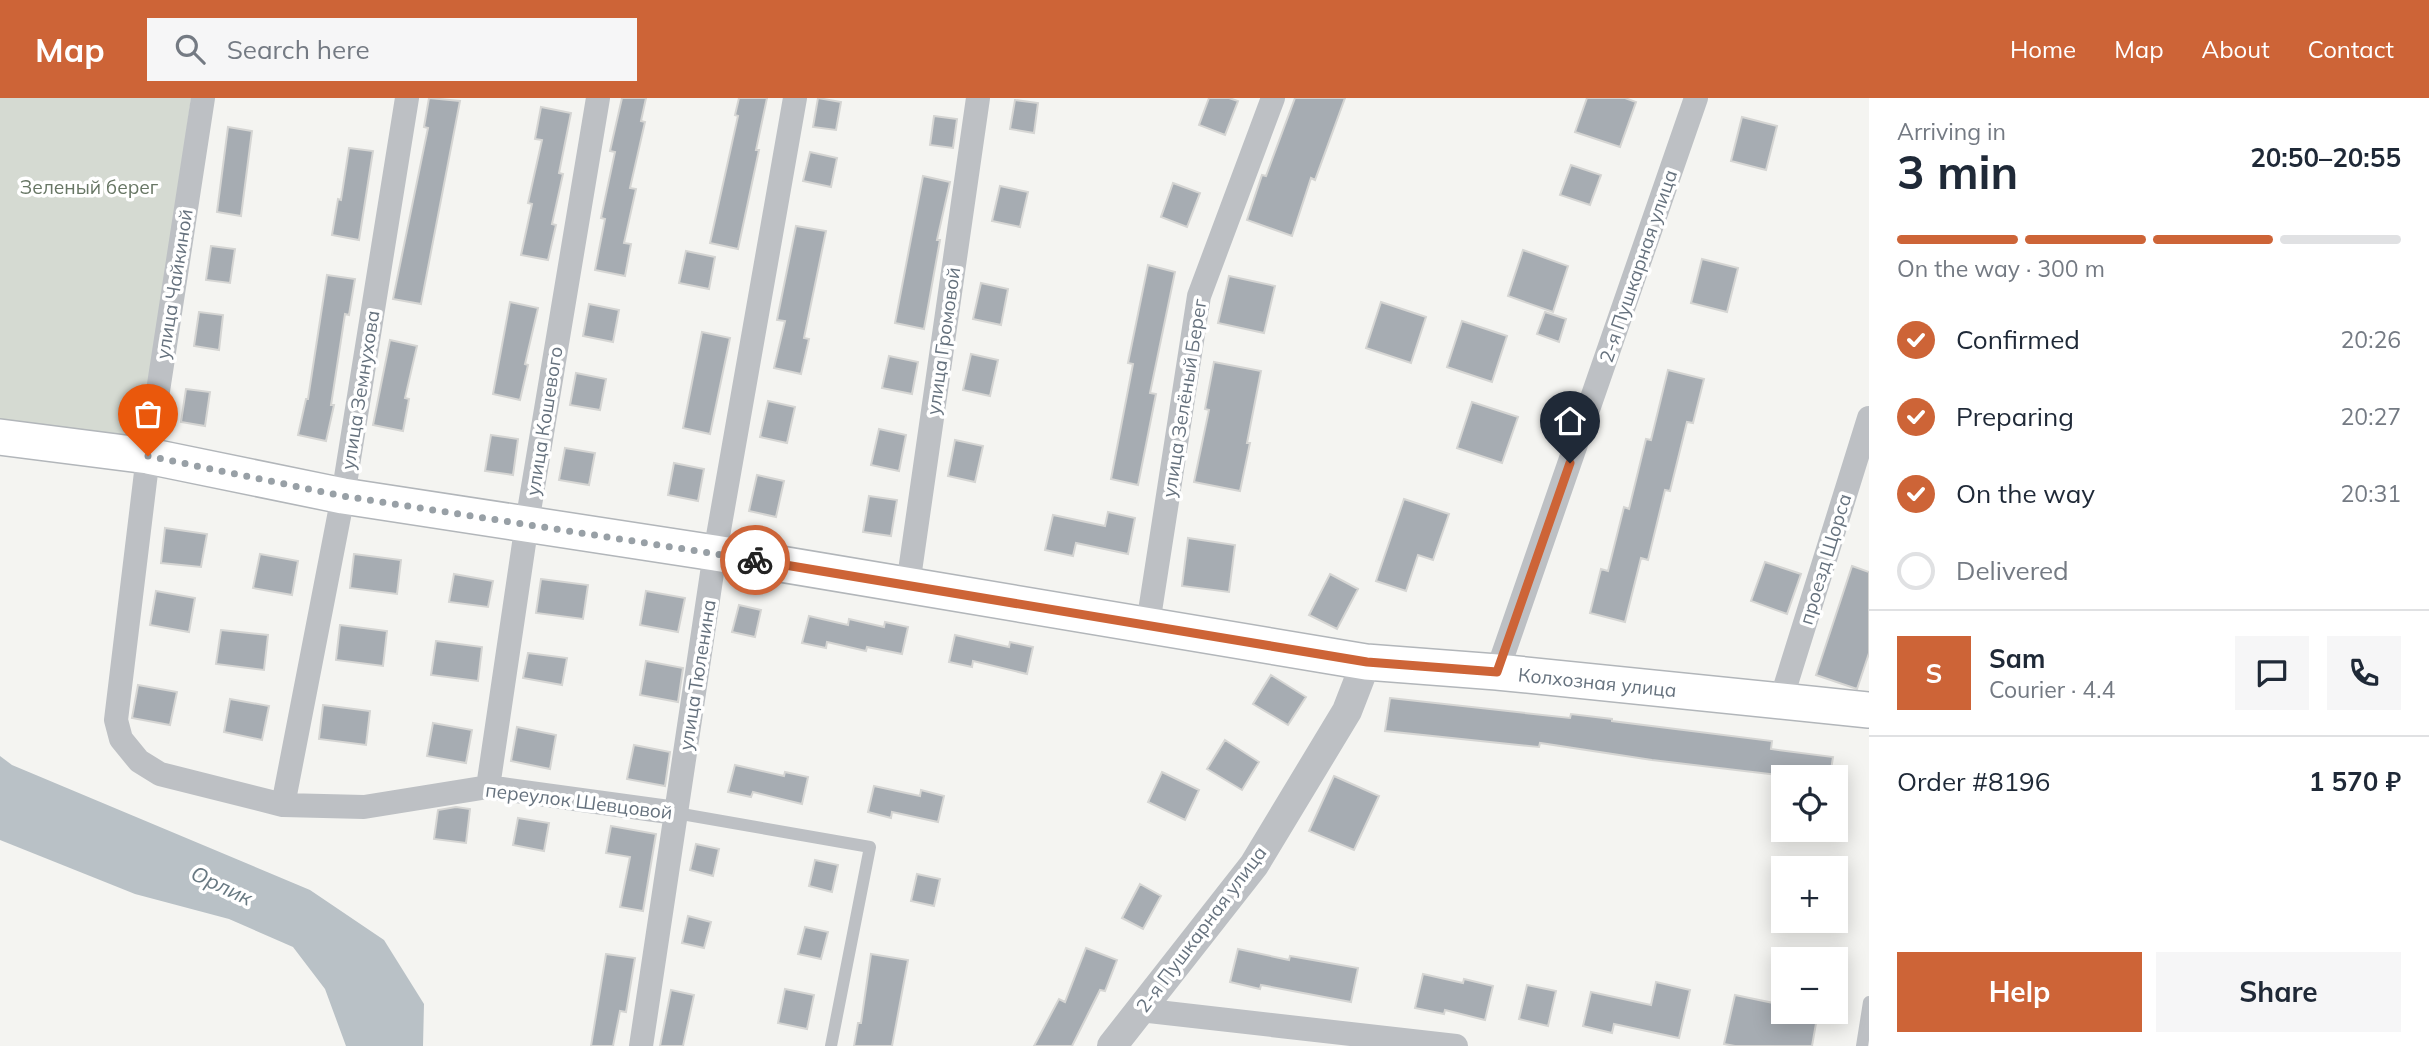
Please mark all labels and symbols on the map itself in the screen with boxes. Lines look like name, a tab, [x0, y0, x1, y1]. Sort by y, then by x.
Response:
street label: 2-я Пушкарная улица	[1594, 166, 1682, 366]
park label: Зеленый берег	[20, 175, 159, 199]
street label: улица Чайкиной	[150, 207, 198, 361]
street label: улица Громовой	[921, 266, 965, 416]
street label: улица Зелёный Берег	[1156, 296, 1212, 499]
street label: улица Земнухова	[336, 309, 384, 471]
street label: улица Кошевого	[520, 345, 568, 497]
pin	[118, 384, 178, 456]
pin	[1540, 391, 1600, 463]
street label: проезд Щорса	[1794, 491, 1856, 627]
courier	[720, 525, 790, 595]
street label: улица Тюленина	[673, 598, 721, 752]
street label: Колхозная улица	[1517, 662, 1678, 702]
street label: переулок Шевцовой	[484, 778, 674, 824]
street label: 2-я Пушкарная улица	[1131, 841, 1271, 1017]
water label: Орлик	[187, 859, 258, 911]

